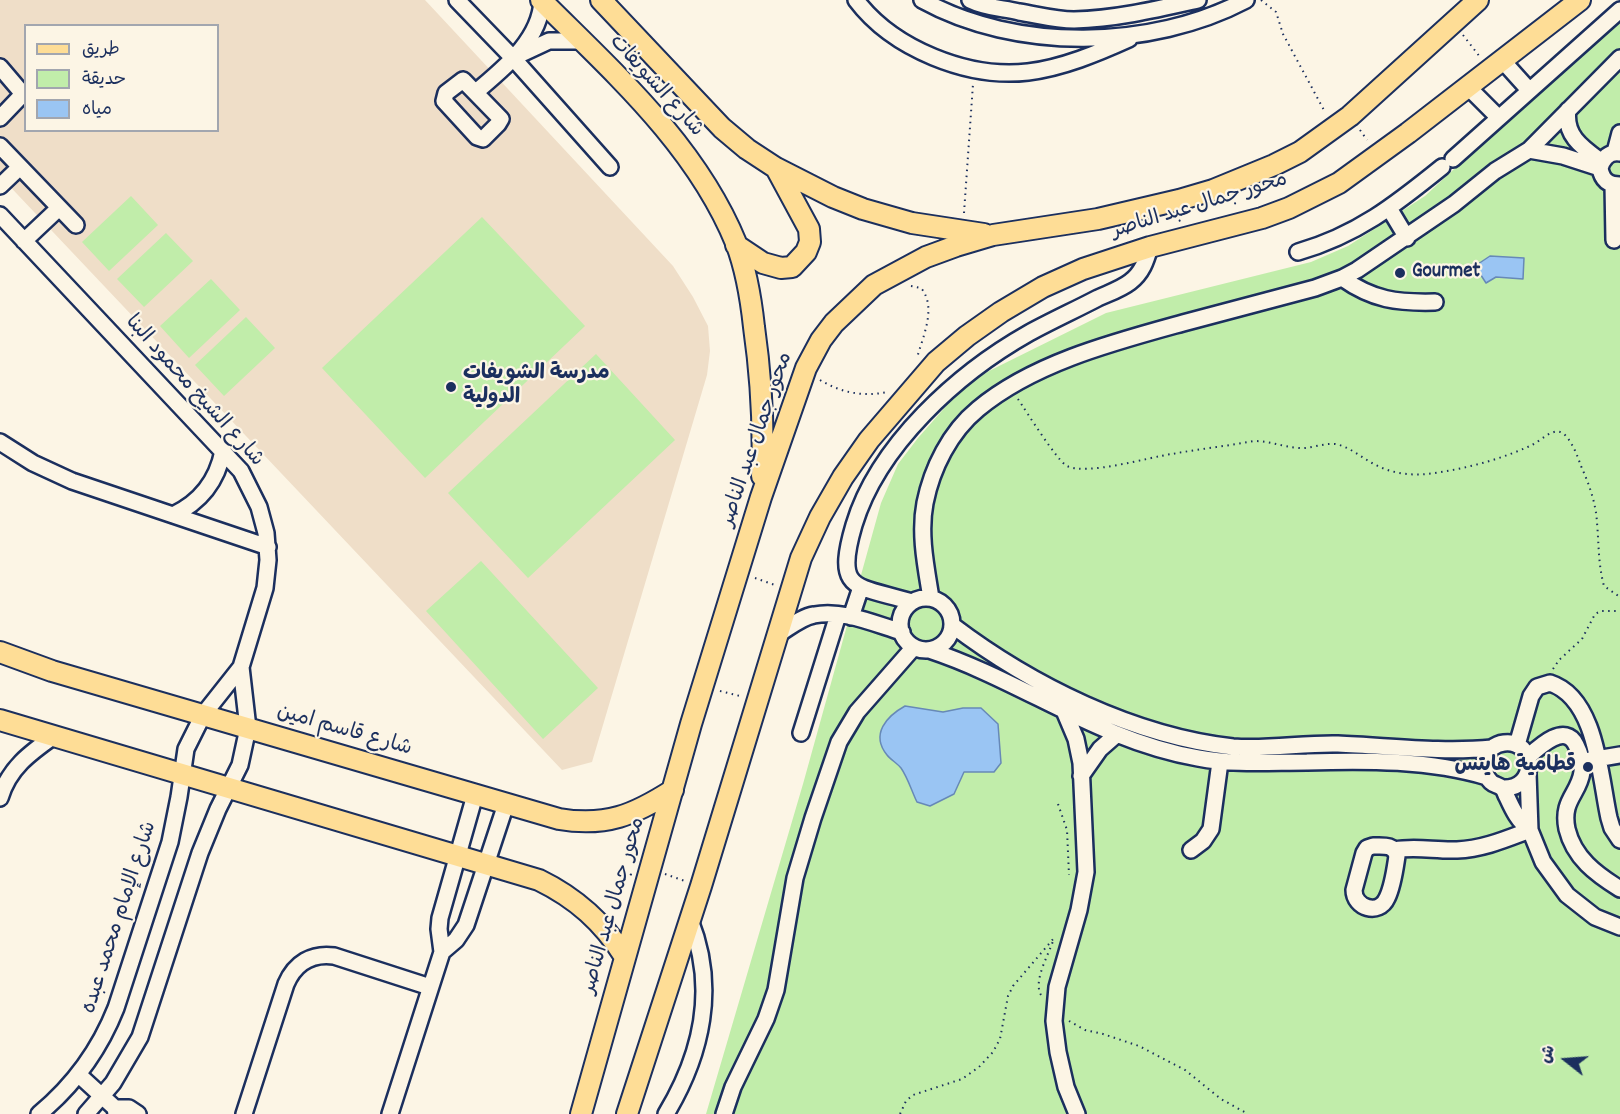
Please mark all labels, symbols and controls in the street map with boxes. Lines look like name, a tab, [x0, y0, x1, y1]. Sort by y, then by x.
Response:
legend	[24, 24, 219, 132]
street label: شارع الشويفات	[602, 31, 708, 143]
text: طريق	[82, 38, 120, 63]
text: حديقة	[82, 68, 126, 93]
text: مياه	[82, 98, 112, 123]
street label: محور جمال عبد الناصر	[1109, 168, 1291, 246]
place label: Gourmet	[1412, 260, 1480, 286]
marker: Gourmet	[1393, 266, 1407, 280]
street label: شارع الشيخ محمود البنا	[118, 311, 268, 473]
street label: محور جمال عبد الناصر	[716, 350, 800, 530]
place label: مدرسة الشويفات الدولية	[463, 362, 610, 412]
marker: مدرسة الشويفات الدولية	[444, 380, 458, 394]
street label: شارع قاسم امين	[274, 701, 414, 763]
place label: قطامية هايتس	[1454, 754, 1576, 780]
marker: قطامية هايتس	[1581, 760, 1595, 774]
street label: محور جمال عبد الناصر	[578, 815, 652, 997]
street label: شارع الإمام محمد عبده	[78, 819, 164, 1017]
north arrow	[1536, 1030, 1596, 1090]
text: ش	[1535, 1043, 1562, 1066]

